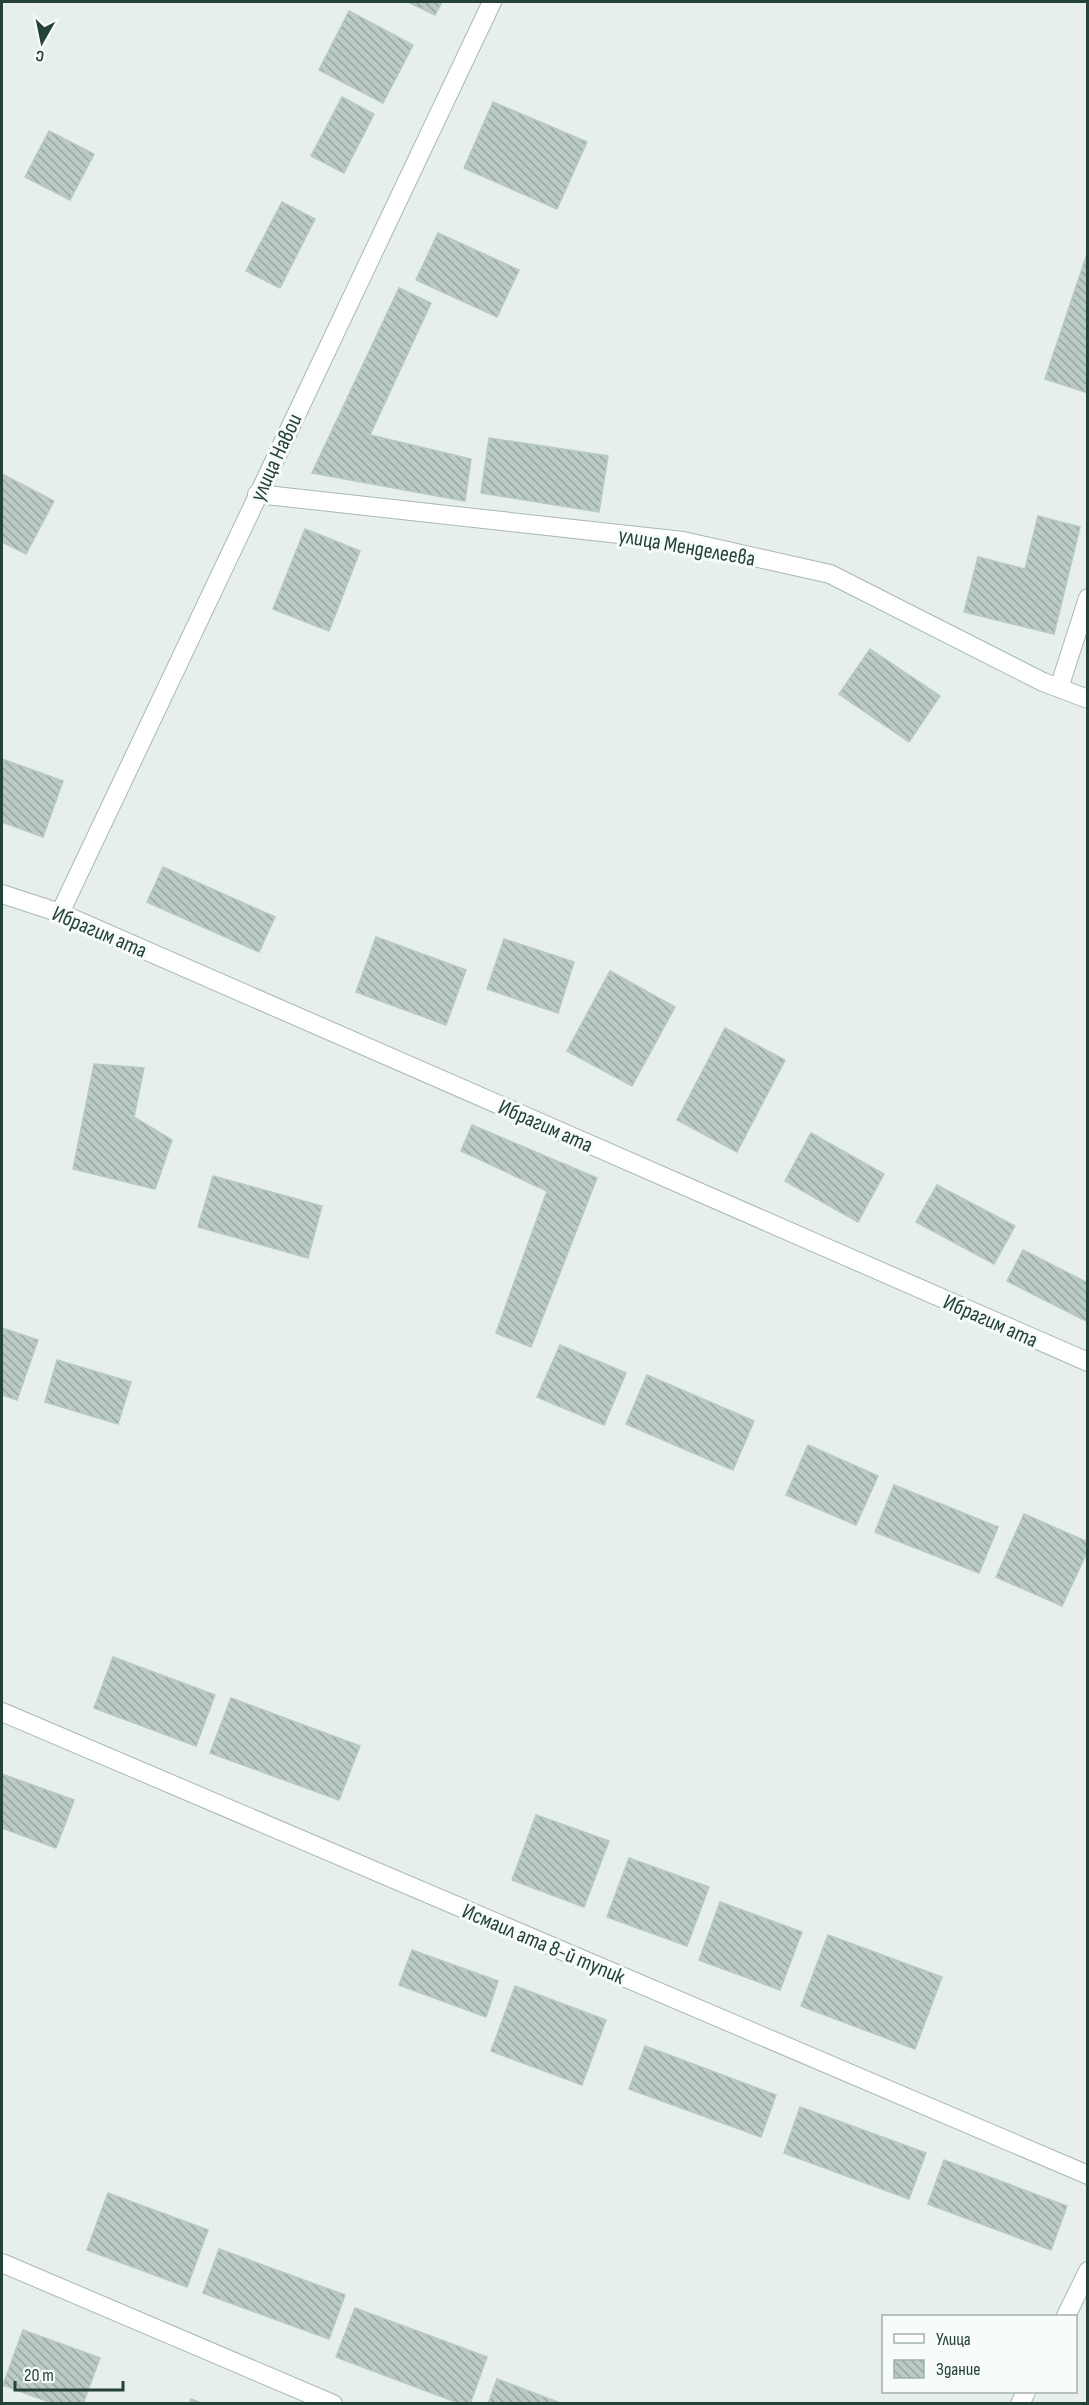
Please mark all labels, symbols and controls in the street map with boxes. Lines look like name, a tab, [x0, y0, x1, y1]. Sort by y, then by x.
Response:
north arrow	[12, 12, 72, 72]
text: С	[34, 45, 45, 65]
street label: улица Навои	[244, 410, 308, 506]
street label: улица Менделеева	[616, 522, 757, 573]
street label: Ибрагим ата	[48, 900, 151, 964]
street label: Ибрагим ата	[494, 1094, 597, 1159]
street label: Ибрагим ата	[939, 1289, 1042, 1354]
street label: Исмаил ата 8-й тупик	[458, 1898, 629, 1991]
legend	[882, 2315, 1077, 2393]
text: Улица	[936, 2329, 971, 2350]
scale bar	[15, 2354, 123, 2392]
text: Здание	[936, 2359, 981, 2380]
text: 20 m	[24, 2365, 54, 2386]

